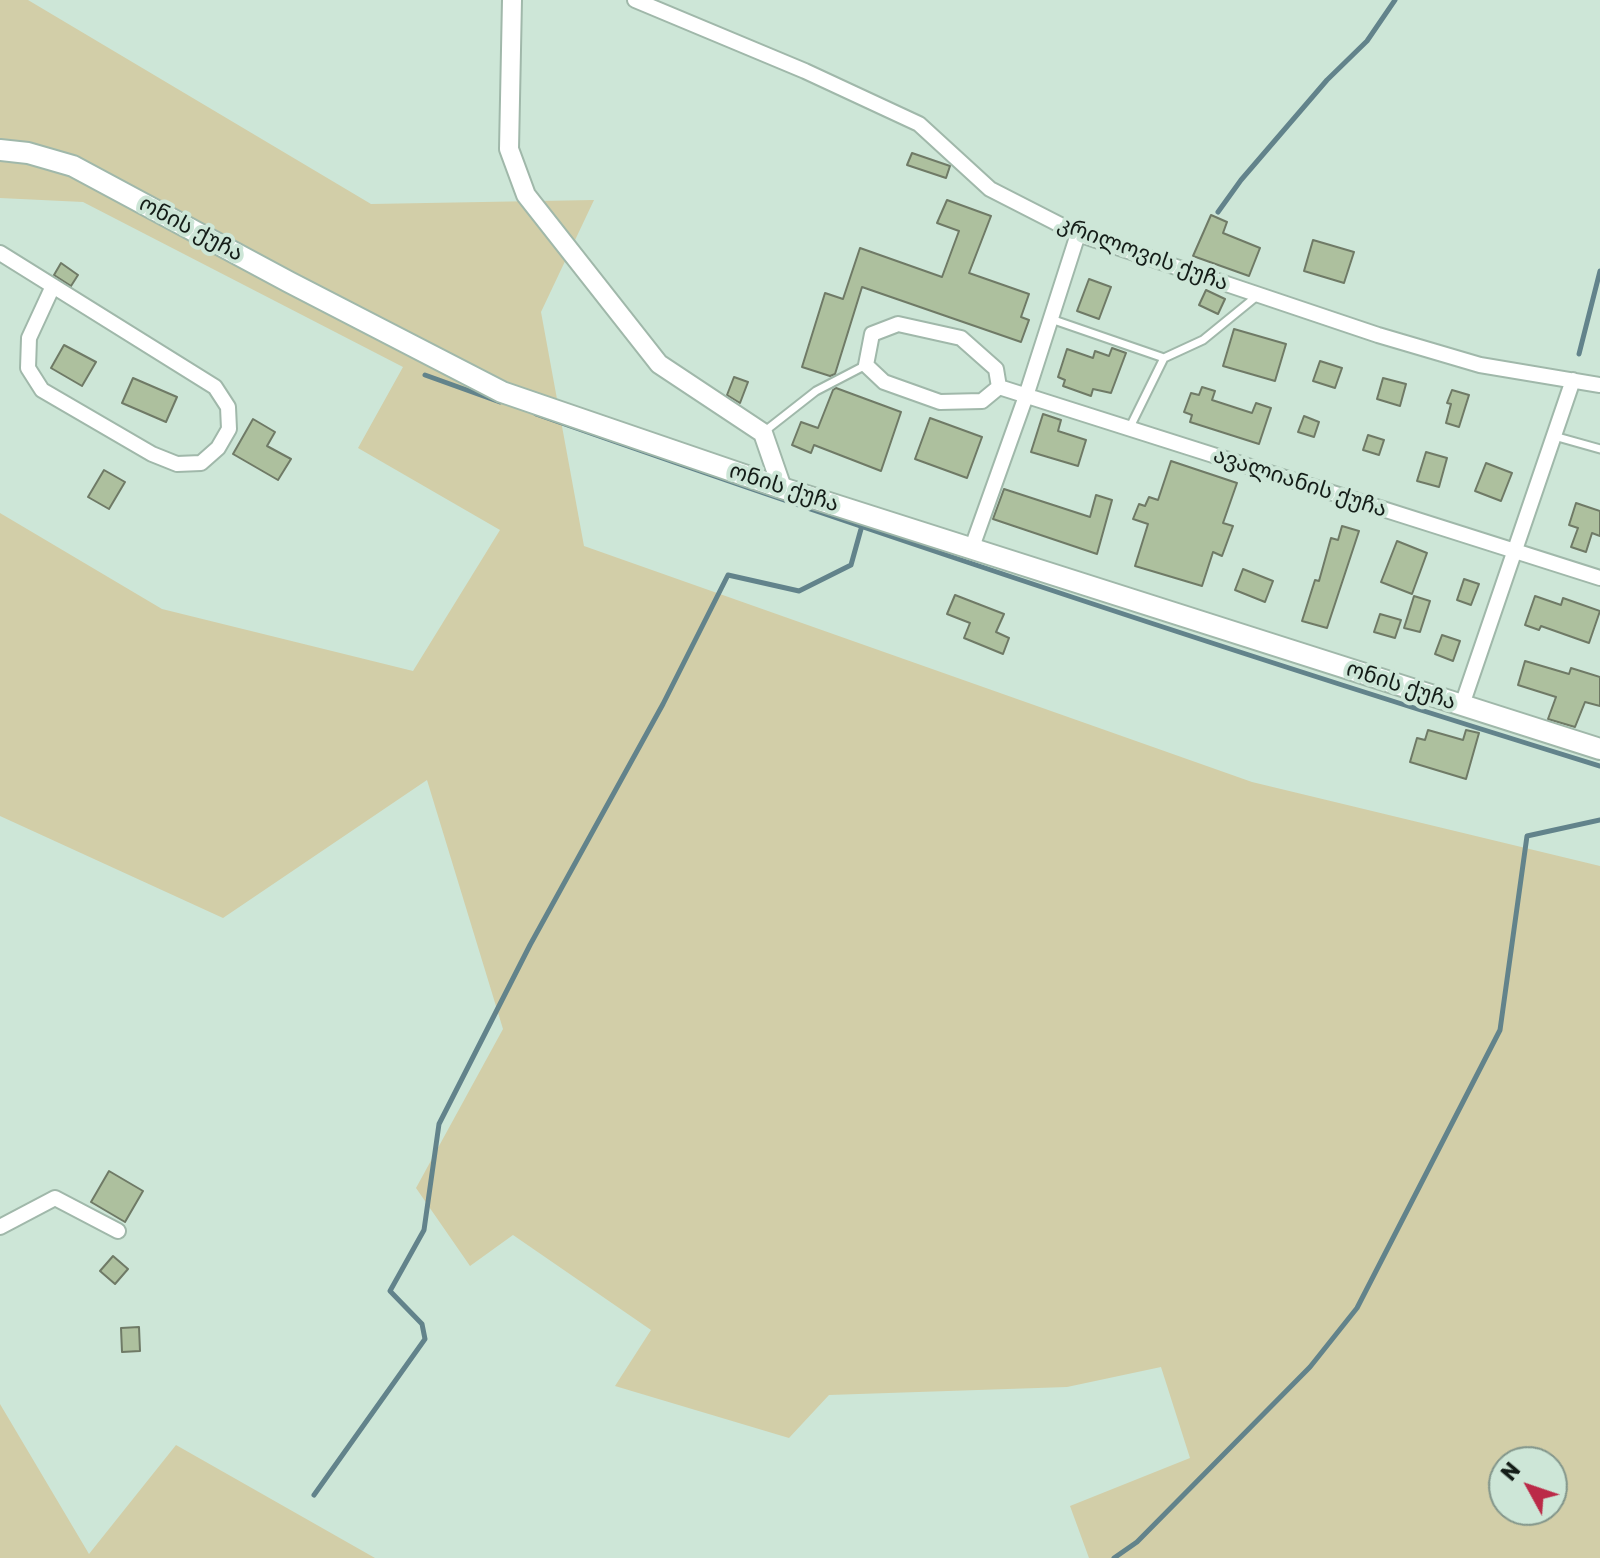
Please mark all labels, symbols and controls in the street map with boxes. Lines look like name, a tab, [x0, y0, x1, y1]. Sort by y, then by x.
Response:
street label: ონის ქუჩა	[135, 191, 247, 267]
street label: კრილოვის ქუჩა	[1054, 211, 1232, 297]
street label: ავალიანის ქუჩა	[1210, 443, 1390, 523]
street label: ონის ქუჩა	[726, 458, 842, 518]
street label: ონის ქუჩა	[1343, 656, 1459, 716]
north arrow	[1488, 1446, 1568, 1526]
text: N	[1495, 1457, 1526, 1486]

